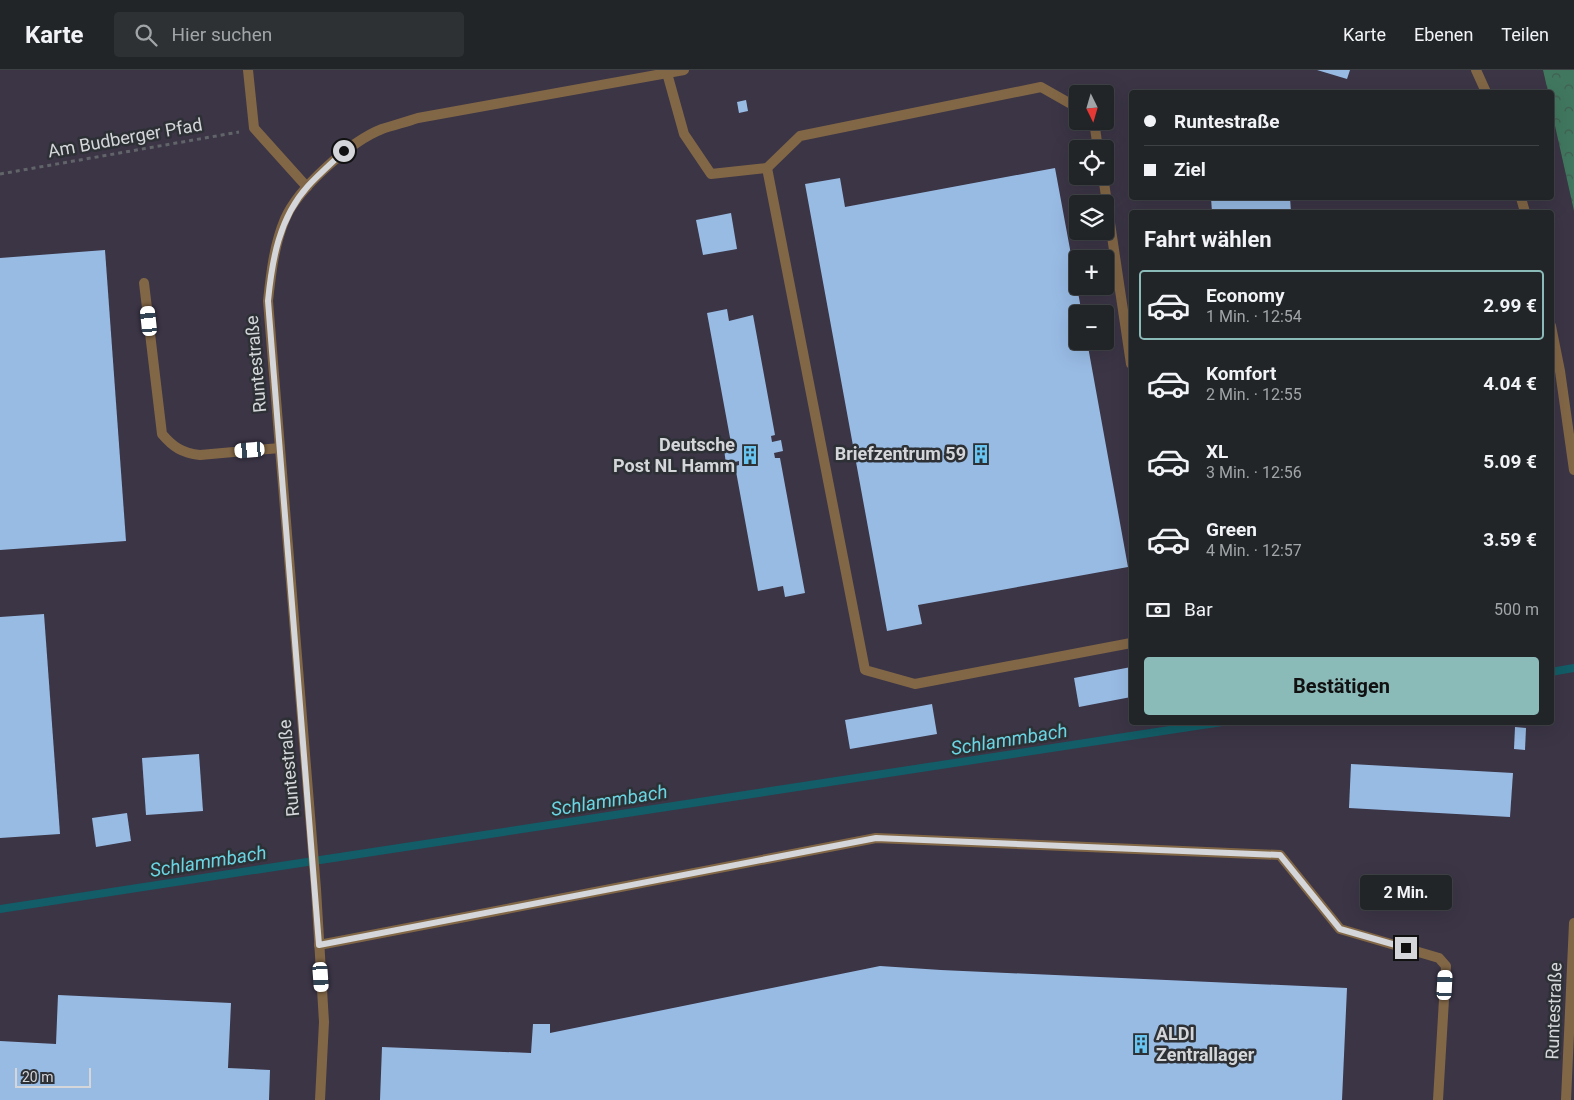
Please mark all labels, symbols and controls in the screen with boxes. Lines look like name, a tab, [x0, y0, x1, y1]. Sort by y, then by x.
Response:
search box	[114, 12, 464, 57]
text: Karte	[25, 21, 84, 49]
icon: search	[132, 21, 160, 49]
text: Hier suchen	[172, 23, 272, 46]
text: Karte	[1343, 24, 1386, 45]
text: Ebenen	[1414, 24, 1473, 45]
text: Teilen	[1501, 24, 1549, 45]
north arrow	[1069, 85, 1114, 130]
map controls	[1069, 85, 1114, 350]
text: Runtestraße	[1174, 110, 1279, 133]
street label: Am Budberger Pfad	[46, 114, 204, 161]
route start	[333, 140, 355, 162]
button: locate	[1069, 140, 1114, 185]
text: Ziel	[1174, 158, 1206, 181]
button: layers	[1069, 195, 1114, 240]
text: Fahrt wählen	[1144, 227, 1272, 252]
button: +	[1069, 250, 1114, 295]
icon: car	[1146, 283, 1191, 328]
text: Economy	[1206, 284, 1285, 307]
text: 2.99 €	[1483, 294, 1537, 317]
car	[139, 305, 158, 337]
button: −	[1069, 305, 1114, 350]
text: 1 Min. · 12:54	[1206, 307, 1302, 326]
street label: Runtestraße	[241, 315, 270, 413]
icon: car	[1146, 361, 1191, 406]
text: Komfort	[1206, 362, 1276, 385]
text: 4.04 €	[1483, 372, 1537, 395]
text: 2 Min. · 12:55	[1206, 385, 1302, 404]
place label: Deutsche Post NL Hamm	[613, 434, 735, 476]
icon: car	[1146, 439, 1191, 484]
text: XL	[1206, 440, 1228, 463]
car	[234, 441, 265, 459]
place label: Briefzentrum 59	[835, 443, 966, 464]
building icon: Briefzentrum 59	[970, 443, 992, 465]
building icon: Deutsche Post NL Hamm	[739, 444, 761, 466]
text: 5.09 €	[1483, 450, 1537, 473]
text: 3 Min. · 12:56	[1206, 463, 1302, 482]
icon: car	[1146, 517, 1191, 562]
text: Green	[1206, 518, 1257, 541]
text: 3.59 €	[1483, 528, 1537, 551]
text: 4 Min. · 12:57	[1206, 541, 1302, 560]
icon: cash	[1144, 596, 1172, 624]
text: Bar	[1184, 598, 1213, 621]
text: 500 m	[1494, 600, 1539, 619]
button: Bestätigen	[1144, 657, 1539, 715]
street label: Runtestraße	[274, 719, 303, 817]
water label: Schlammbach	[949, 719, 1069, 760]
water label: Schlammbach	[549, 780, 669, 821]
water label: Schlammbach	[148, 841, 268, 882]
callout: 2 Min.	[1360, 876, 1452, 910]
text: 2 Min.	[1383, 883, 1429, 902]
route end	[1395, 937, 1417, 959]
car	[312, 962, 329, 992]
street label: Runtestraße	[1541, 962, 1566, 1060]
car	[1436, 970, 1453, 1000]
place label: ALDI Zentrallager	[1156, 1023, 1255, 1065]
building icon: ALDI Zentrallager	[1130, 1033, 1152, 1055]
scale bar	[15, 1065, 91, 1088]
text: 20 m	[22, 1069, 54, 1085]

